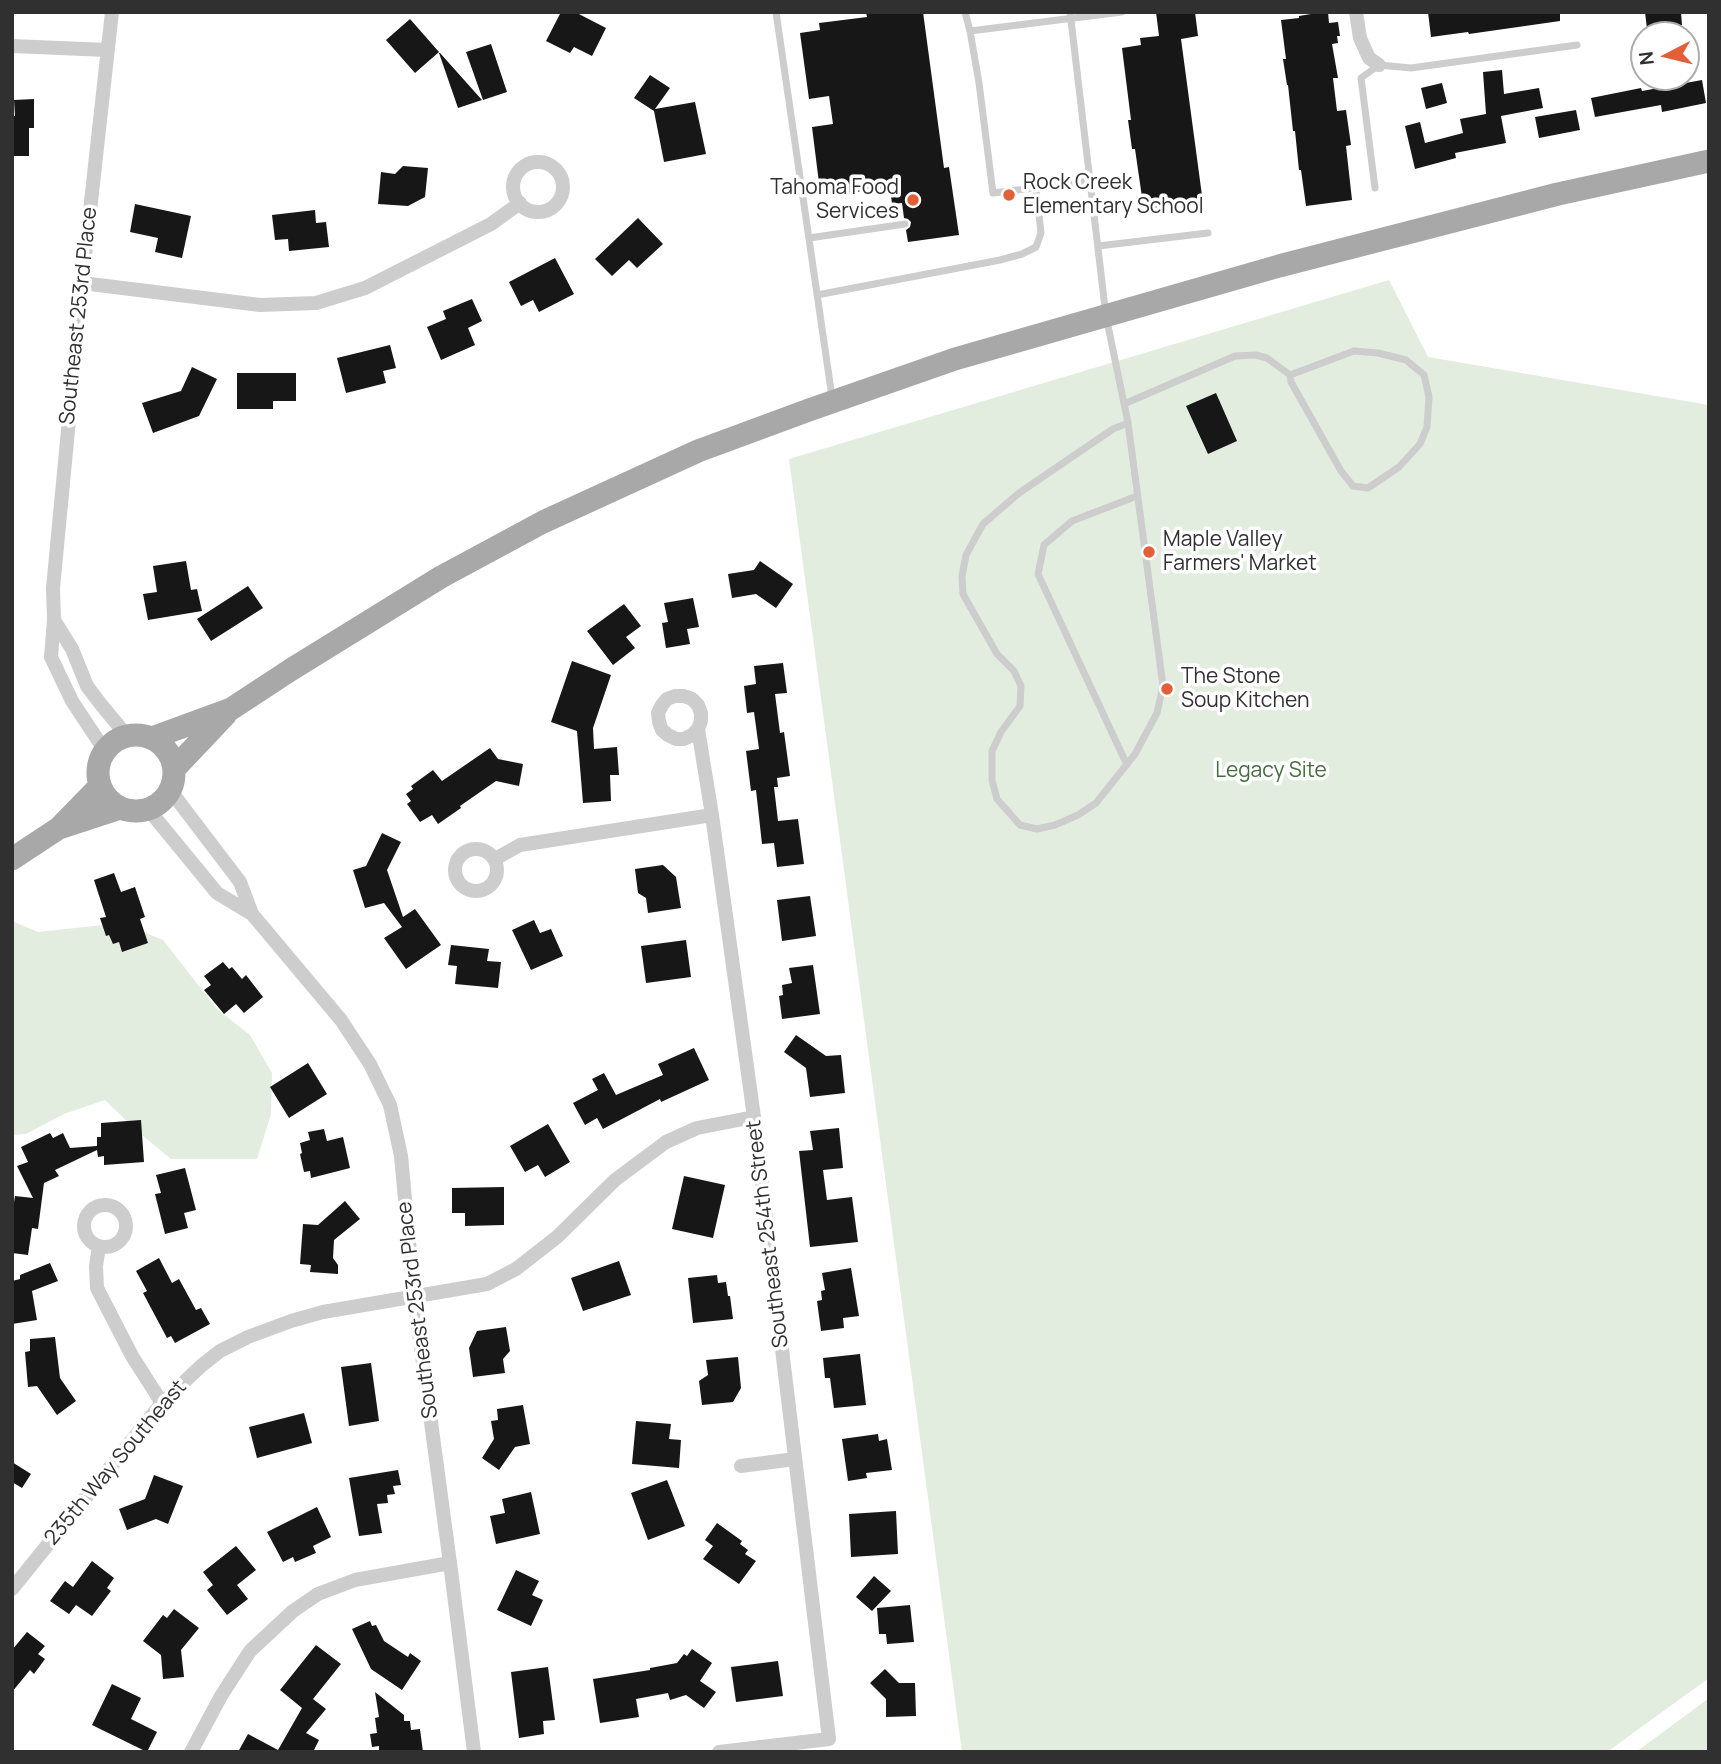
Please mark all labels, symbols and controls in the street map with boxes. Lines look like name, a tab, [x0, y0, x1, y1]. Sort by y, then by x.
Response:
north arrow	[1630, 21, 1700, 91]
text: N	[1632, 50, 1660, 67]
place label: Rock Creek Elementary School	[1023, 170, 1204, 220]
place label: Tahoma Food Services	[770, 175, 899, 225]
marker: Rock Creek Elementary School	[1001, 187, 1017, 203]
marker: Tahoma Food Services	[905, 192, 921, 208]
street label: Southeast 253rd Place	[55, 206, 103, 426]
place label: Maple Valley Farmers' Market	[1163, 527, 1317, 577]
marker: Maple Valley Farmers' Market	[1141, 544, 1157, 560]
place label: The Stone Soup Kitchen	[1181, 664, 1309, 714]
marker: The Stone Soup Kitchen	[1159, 681, 1175, 697]
park label: Legacy Site	[1215, 758, 1327, 784]
street label: Southeast 254th Street	[742, 1119, 794, 1349]
street label: Southeast 253rd Place	[392, 1200, 444, 1420]
street label: 235th Way Southeast	[40, 1375, 192, 1551]

